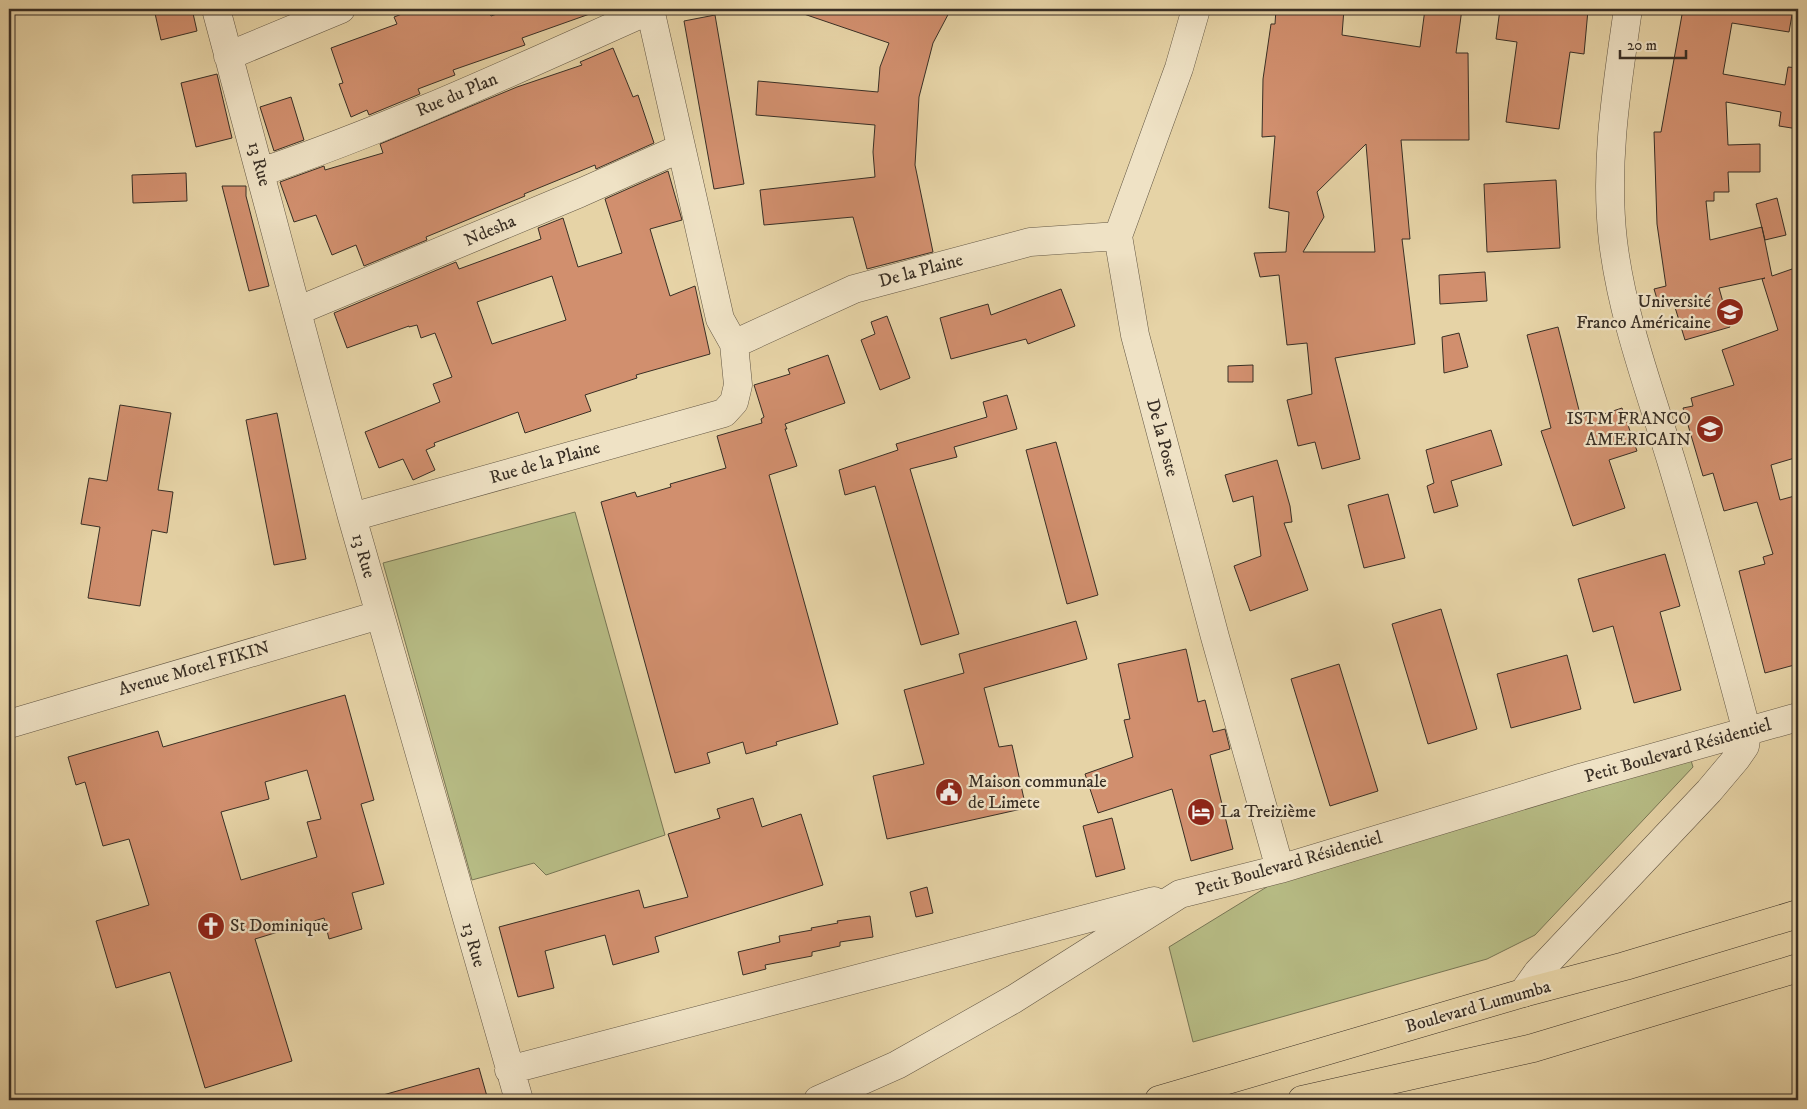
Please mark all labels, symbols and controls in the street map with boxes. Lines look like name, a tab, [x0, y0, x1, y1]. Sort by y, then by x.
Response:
scale bar	[1620, 28, 1686, 60]
text: 20 m	[1627, 36, 1657, 55]
street label: Rue du Plan	[413, 68, 502, 122]
street label: 13 Rue	[243, 139, 275, 189]
street label: Ndesha	[461, 210, 519, 252]
street label: De la Plaine	[876, 249, 966, 293]
place label: Université Franco Américaine	[1576, 291, 1712, 334]
school or university icon: Université Franco Américaine	[1715, 297, 1745, 327]
street label: De la Poste	[1141, 397, 1183, 479]
place label: ISTM FRANCO AMERICAIN	[1566, 408, 1691, 451]
school or university icon: ISTM FRANCO AMERICAIN	[1695, 414, 1725, 444]
street label: Rue de la Plaine	[487, 437, 603, 489]
street label: 13 Rue	[346, 531, 380, 581]
street label: Avenue Motel FIKIN	[116, 637, 272, 701]
street label: Petit Boulevard Résidentiel	[1582, 714, 1775, 788]
place label: Maison communale de Limete	[968, 771, 1107, 814]
public building icon: Maison communale de Limete	[934, 777, 964, 807]
hotel icon: La Treizième	[1186, 797, 1216, 827]
place label: La Treizième	[1220, 801, 1316, 823]
street label: Petit Boulevard Résidentiel	[1193, 827, 1386, 901]
church icon: St Dominique	[196, 911, 226, 941]
place label: St Dominique	[230, 915, 329, 937]
street label: 13 Rue	[456, 920, 490, 970]
street label: Boulevard Lumumba	[1403, 976, 1553, 1038]

